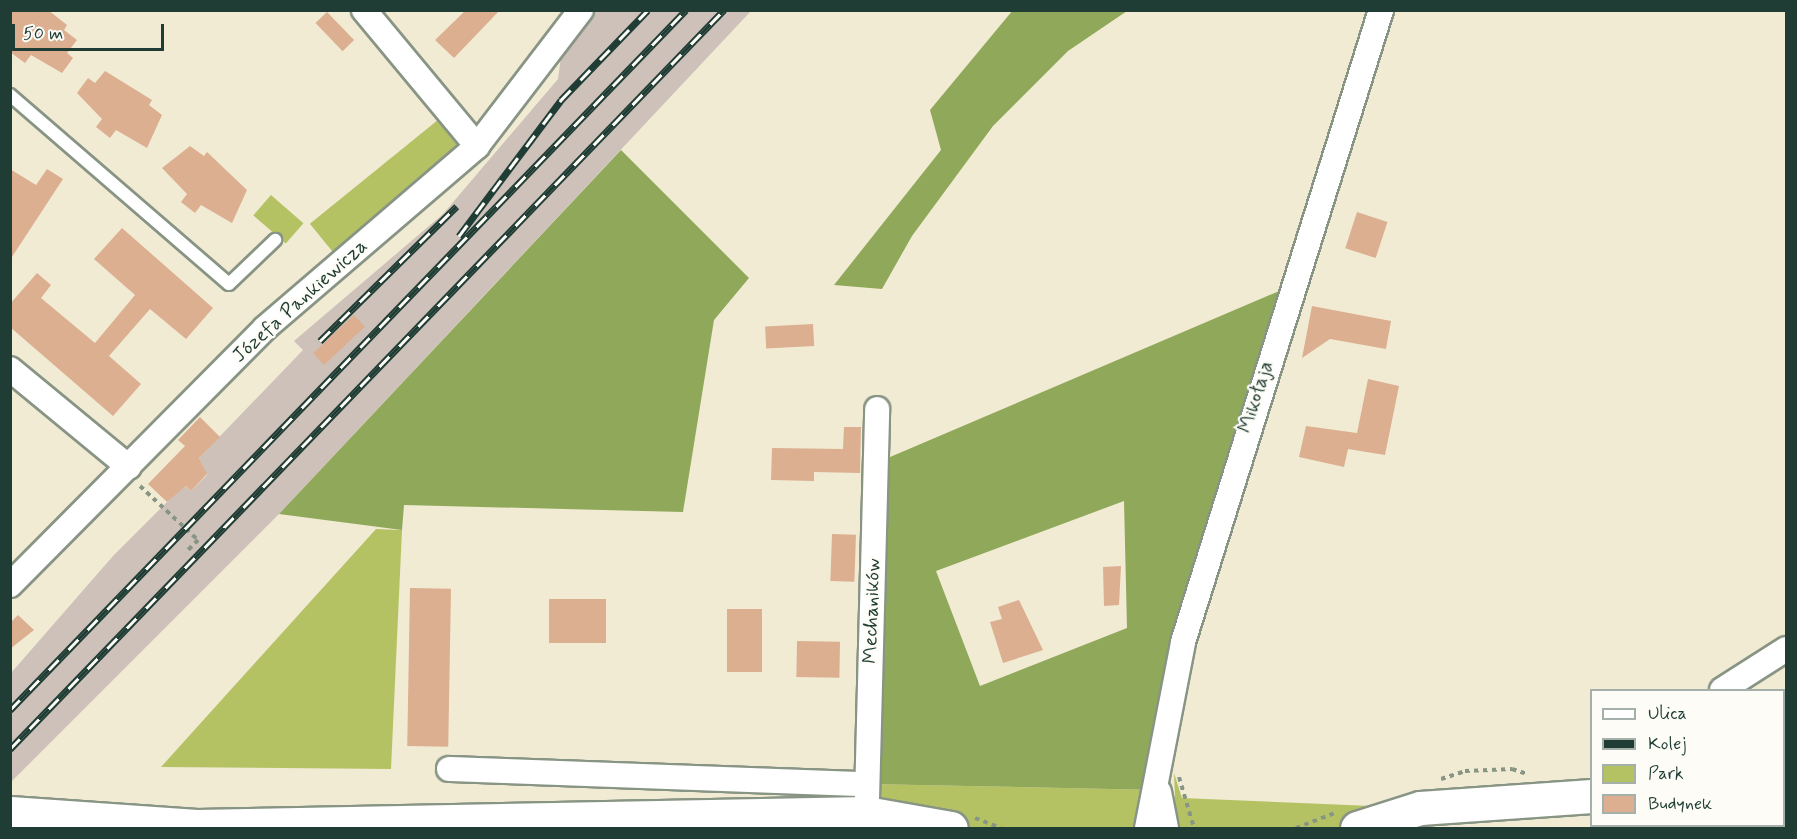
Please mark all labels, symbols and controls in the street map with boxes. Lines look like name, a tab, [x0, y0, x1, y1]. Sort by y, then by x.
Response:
scale bar	[15, 12, 166, 50]
text: 50 m	[23, 22, 63, 46]
street label: Józefa Pankiewicza	[229, 236, 371, 366]
street label: Mikołaja	[1233, 358, 1279, 436]
street label: Mechaników	[858, 558, 886, 664]
legend	[1590, 689, 1785, 827]
text: Ulica	[1648, 702, 1687, 726]
text: Kolej	[1648, 732, 1686, 756]
text: Park	[1648, 762, 1684, 786]
text: Budynek	[1648, 792, 1712, 816]

